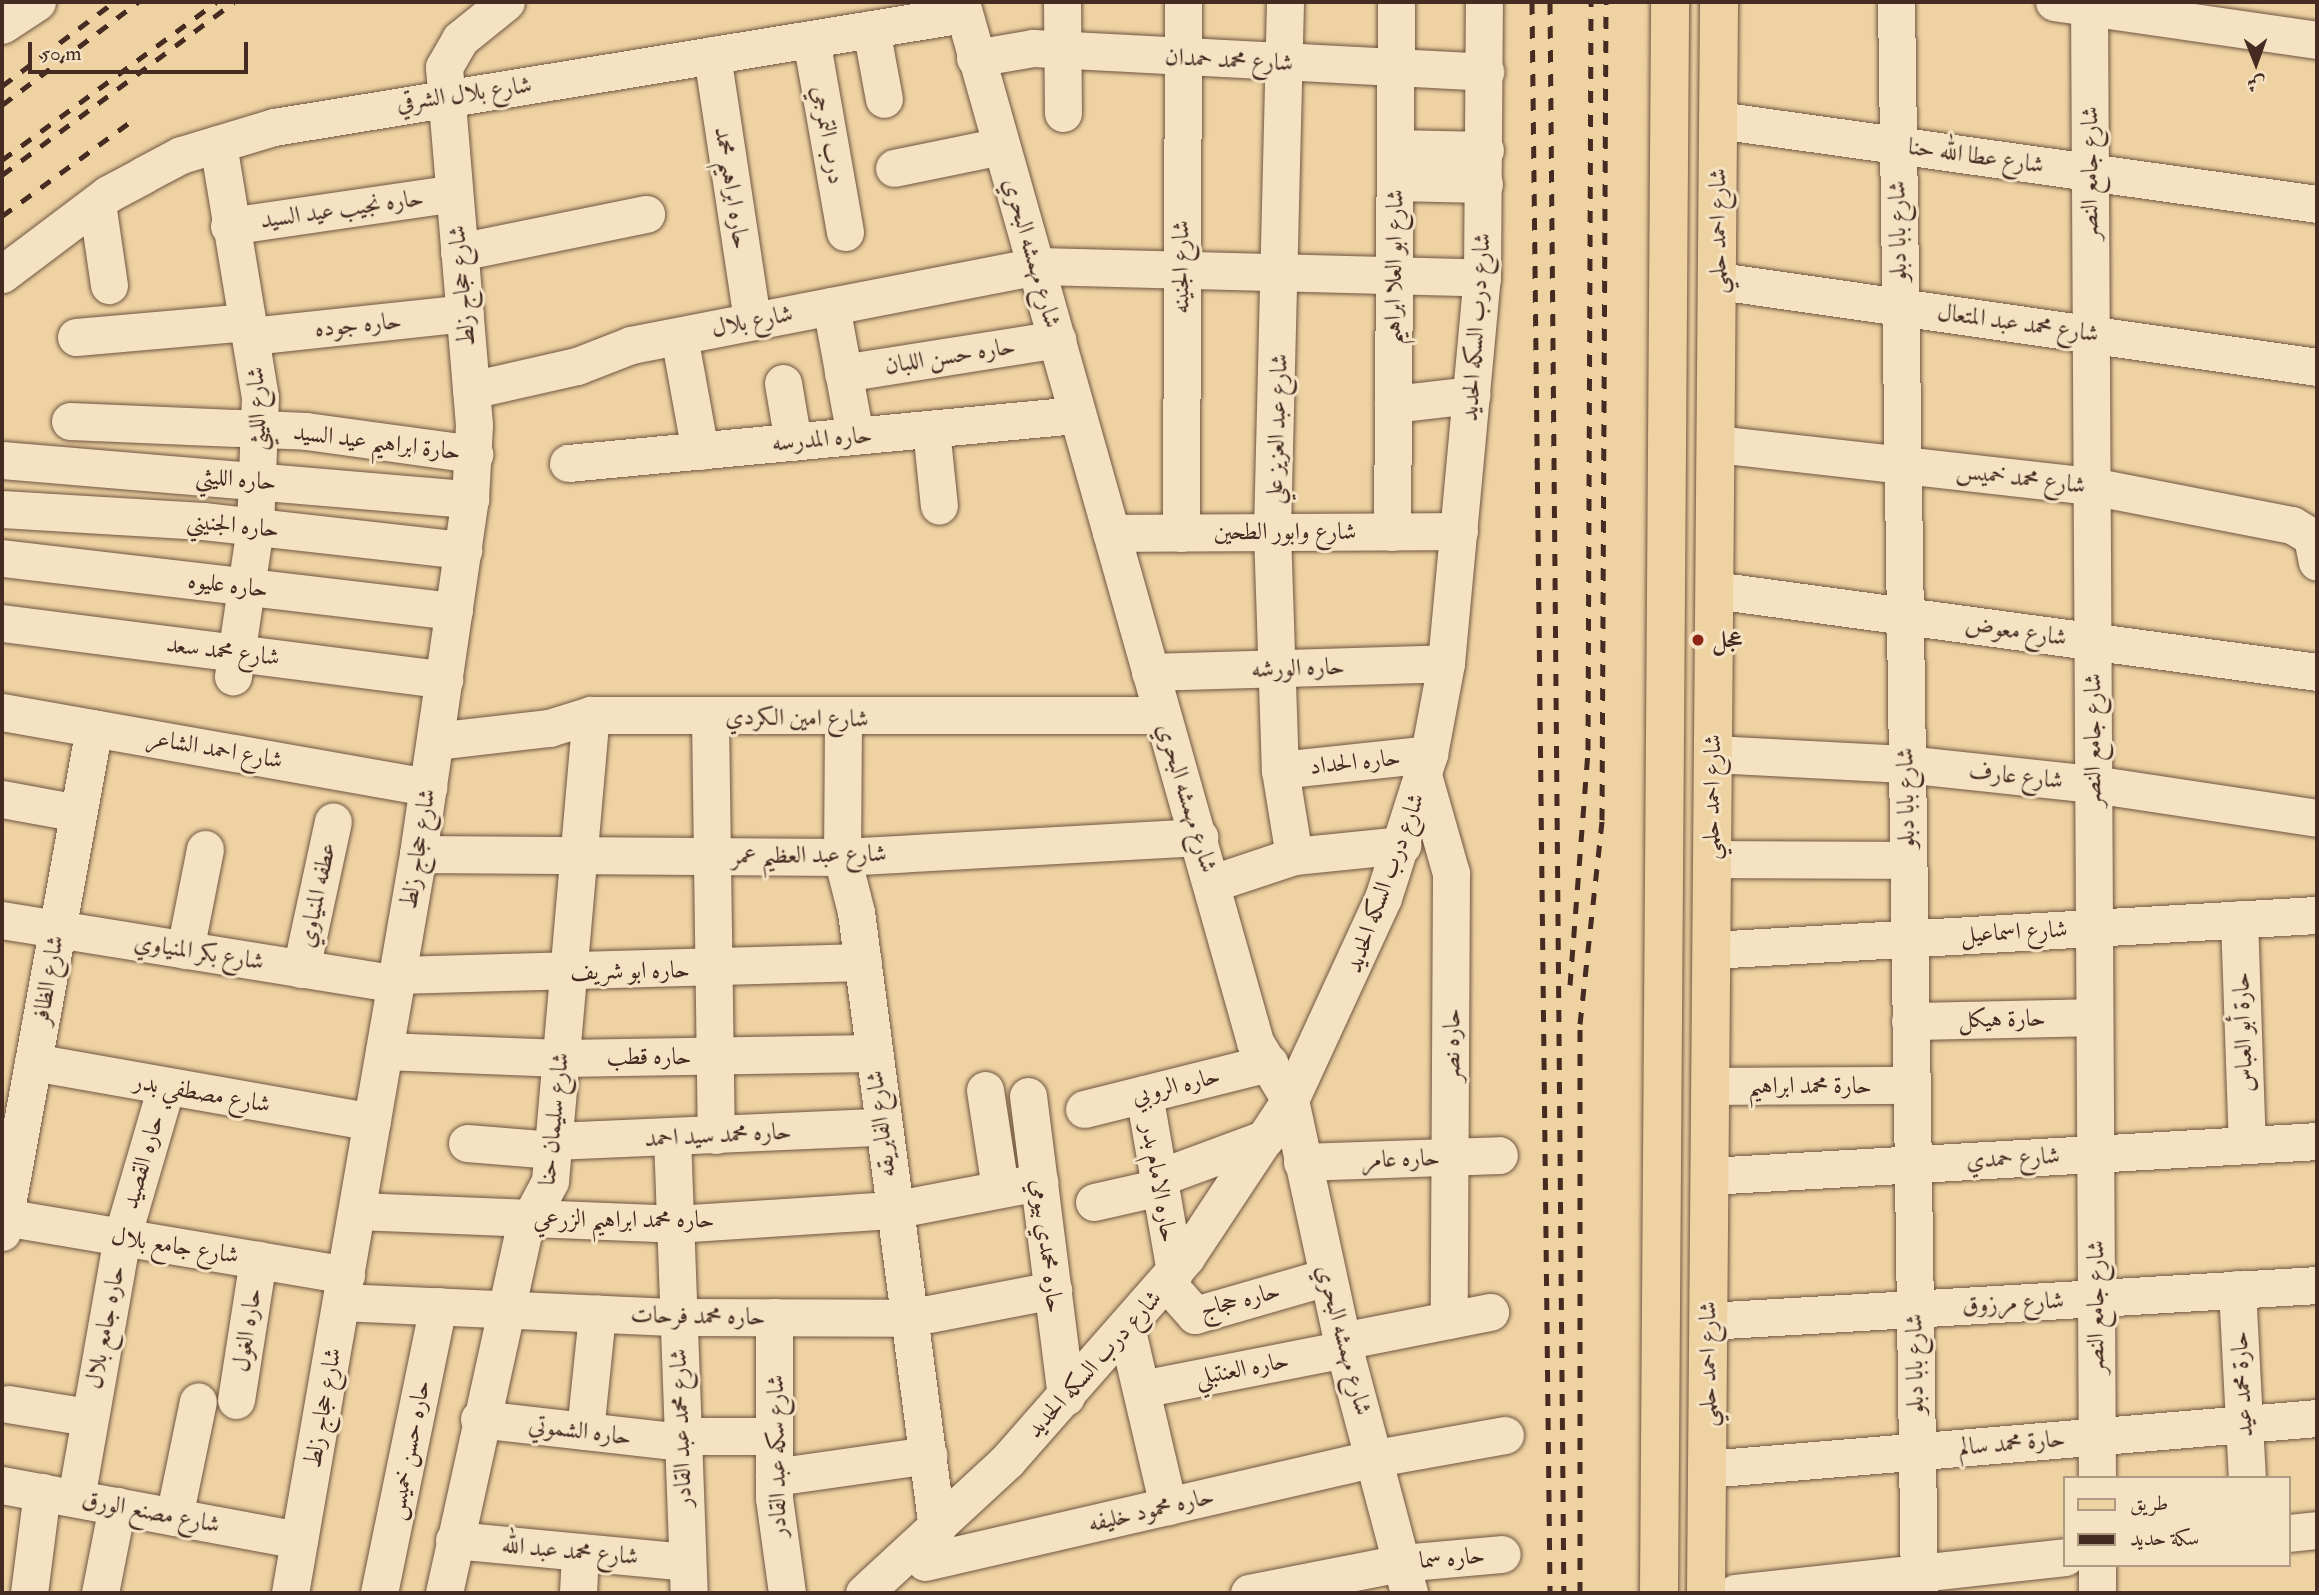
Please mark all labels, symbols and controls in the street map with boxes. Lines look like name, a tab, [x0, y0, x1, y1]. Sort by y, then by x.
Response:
scale bar	[32, 28, 252, 72]
north arrow	[2221, 28, 2291, 98]
text: 50 m	[41, 40, 82, 67]
street label: شارع محمد حمدان	[1164, 42, 1294, 78]
street label: شارع بلال الشرقي	[395, 70, 533, 118]
text: ش	[2247, 72, 2266, 96]
street label: درب التمرجي	[805, 84, 851, 186]
street label: شارع جامع النصر	[2076, 106, 2104, 240]
street label: حاره ابراهيم محمد	[708, 125, 756, 251]
street label: شارع عطا الله حنا	[1906, 132, 2046, 180]
street label: شارع احمد حلمي	[1704, 168, 1732, 294]
street label: شارع مهمشه البحري	[997, 175, 1067, 331]
street label: شارع بابا دبلو	[1883, 180, 1913, 282]
street label: حاره نجيب عيد السيد	[258, 183, 426, 235]
street label: شارع ابو العلا ابراهيم	[1378, 189, 1410, 345]
street label: شارع الجنينه	[1167, 220, 1195, 314]
street label: شارع حجاج زلط	[442, 224, 482, 348]
street label: شارع درب السكه الحديد	[1455, 232, 1497, 422]
street label: شارع محمد عبد المتعال	[1935, 297, 2101, 349]
street label: شارع بلال	[709, 299, 795, 343]
street label: حاره جوده	[313, 306, 403, 344]
street label: حاره حسن اللبان	[883, 331, 1017, 381]
street label: شارع عبد العزيز علي	[1260, 353, 1294, 505]
street label: شارع الليثي	[241, 366, 273, 452]
street label: حارة ابراهيم عيد السيد	[292, 417, 462, 467]
street label: حاره المدرسه	[771, 420, 873, 458]
street label: شارع محمد خميس	[1955, 456, 2087, 500]
street label: حاره الليثي	[194, 461, 278, 497]
street label: حاره الجنيني	[185, 506, 281, 544]
street label: شارع وابور الطحين	[1214, 518, 1356, 546]
street label: حاره عليوه	[186, 566, 270, 604]
street label: شارع معوض	[1963, 610, 2069, 652]
place label: عجل	[1712, 626, 1742, 654]
street label: شارع محمد سعد	[165, 630, 281, 672]
marker: عجل	[1690, 632, 1706, 648]
street label: حاره الورشه	[1251, 652, 1345, 684]
street label: شارع جامع النصر	[2079, 673, 2107, 807]
street label: شارع امين الكردي	[725, 702, 869, 734]
street label: شارع مهمشه البحري	[1151, 720, 1223, 876]
street label: شارع احمد الشاعر	[145, 723, 285, 775]
street label: شارع احمد حلمي	[1697, 734, 1727, 860]
street label: حاره الحداد	[1308, 743, 1402, 781]
street label: شارع بابا دبلو	[1891, 747, 1921, 849]
street label: شارع عارف	[1967, 757, 2065, 795]
street label: شارع حجاج زلط	[394, 787, 442, 911]
street label: شارع درب السكه الحديد	[1339, 789, 1431, 977]
street label: شارع عبد العظيم عمر	[731, 839, 887, 871]
street label: عطفه المنياوي	[292, 840, 342, 950]
street label: شارع اسماعيل	[1960, 915, 2068, 949]
street label: شارع بكر المنياوي	[132, 928, 266, 976]
street label: شارع الظافر	[26, 933, 70, 1027]
street label: حاره ابو شريف	[570, 956, 690, 986]
street label: حارة أبو العباس	[2227, 971, 2259, 1093]
street label: حارة هيكل	[1958, 1004, 2046, 1034]
street label: حاره نصر	[1438, 1008, 1466, 1082]
street label: حاره قطب	[606, 1043, 692, 1071]
street label: شارع سليمان حنا	[533, 1051, 575, 1187]
street label: حاره الروبي	[1129, 1061, 1223, 1111]
street label: شارع مصطفي بدر	[131, 1067, 273, 1119]
street label: شارع الفابريقه	[860, 1069, 902, 1179]
street label: حارة محمد ابراهيم	[1748, 1072, 1872, 1100]
street label: حاره القصيد	[116, 1112, 170, 1212]
street label: حاره محمد سيد احمد	[644, 1117, 792, 1153]
street label: حاره الامام بدر	[1134, 1121, 1184, 1245]
street label: شارع حمدي	[1965, 1141, 2061, 1175]
street label: حاره عامر	[1362, 1143, 1440, 1175]
street label: حاره محمدي بيومي	[1025, 1177, 1069, 1315]
street label: حاره محمد ابراهيم الزرعي	[533, 1206, 715, 1234]
street label: شارع جامع بلال	[109, 1222, 241, 1270]
street label: شارع جامع النصر	[2082, 1240, 2110, 1374]
street label: شارع مهمشه البحري	[1310, 1262, 1378, 1418]
street label: حاره جامع بلال	[79, 1263, 131, 1391]
street label: حاره حجاج	[1197, 1276, 1283, 1324]
street label: شارع درب السكه الحديد	[1020, 1284, 1168, 1444]
street label: حاره الغول	[226, 1286, 268, 1374]
street label: شارع مرزوق	[1961, 1286, 2065, 1320]
street label: حاره محمد فرحات	[630, 1300, 766, 1332]
street label: شارع احمد حلمي	[1694, 1301, 1722, 1427]
street label: شارع بابا دبلو	[1900, 1313, 1930, 1415]
street label: حارة محمد عيد	[2225, 1330, 2259, 1438]
street label: شارع حجاج زلط	[298, 1345, 348, 1471]
street label: حاره العنتبلي	[1193, 1346, 1291, 1392]
street label: شارع محمد عبد القادر	[664, 1348, 698, 1508]
street label: شارع سكه عبد القادر	[761, 1374, 793, 1538]
street label: حاره حسن خميس	[381, 1378, 437, 1522]
street label: حاره الشموتي	[527, 1410, 633, 1452]
street label: حارة محمد سالم	[1957, 1424, 2067, 1462]
legend	[2064, 1476, 2291, 1567]
street label: حاره محمود خليفه	[1085, 1482, 1217, 1538]
street label: شارع مصنع الورق	[80, 1485, 222, 1539]
text: طريق	[2130, 1490, 2168, 1517]
text: سكة حديد	[2130, 1525, 2199, 1552]
street label: شارع محمد عبد الله	[500, 1531, 640, 1571]
street label: حاره سما	[1418, 1541, 1486, 1575]

